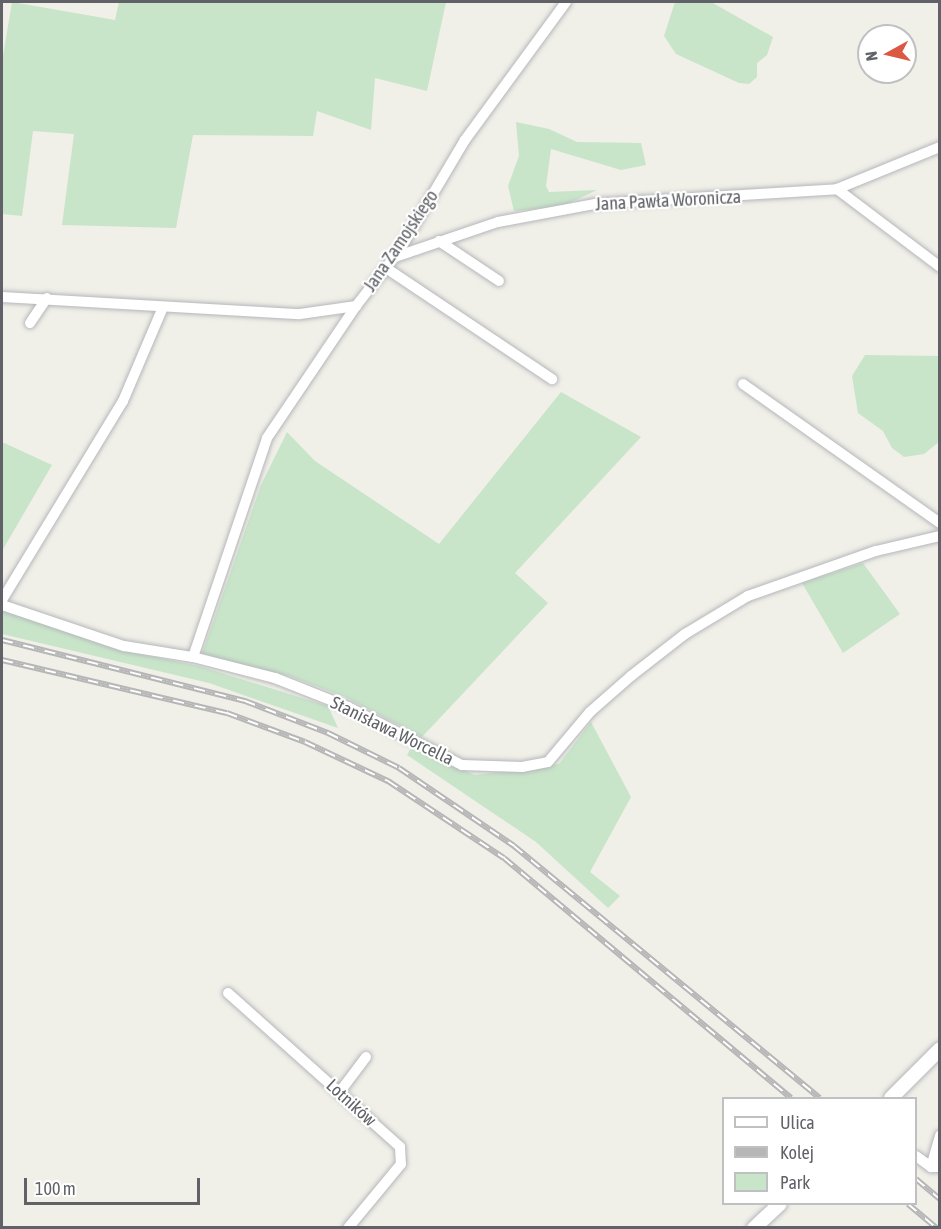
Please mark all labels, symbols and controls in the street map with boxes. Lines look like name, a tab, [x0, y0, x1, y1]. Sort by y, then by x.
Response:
north arrow	[857, 24, 917, 84]
text: N	[862, 50, 881, 62]
street label: Jana Zamojskiego	[359, 186, 443, 296]
street label: Jana Pawła Woronicza	[595, 186, 741, 216]
street label: Stanisława Worcella	[327, 692, 457, 770]
street label: Lotników	[321, 1075, 381, 1131]
legend	[722, 1097, 917, 1205]
text: Ulica	[780, 1112, 815, 1133]
text: Kolej	[780, 1142, 814, 1163]
scale bar	[27, 1166, 202, 1204]
text: Park	[780, 1172, 810, 1193]
text: 100 m	[35, 1178, 76, 1199]

